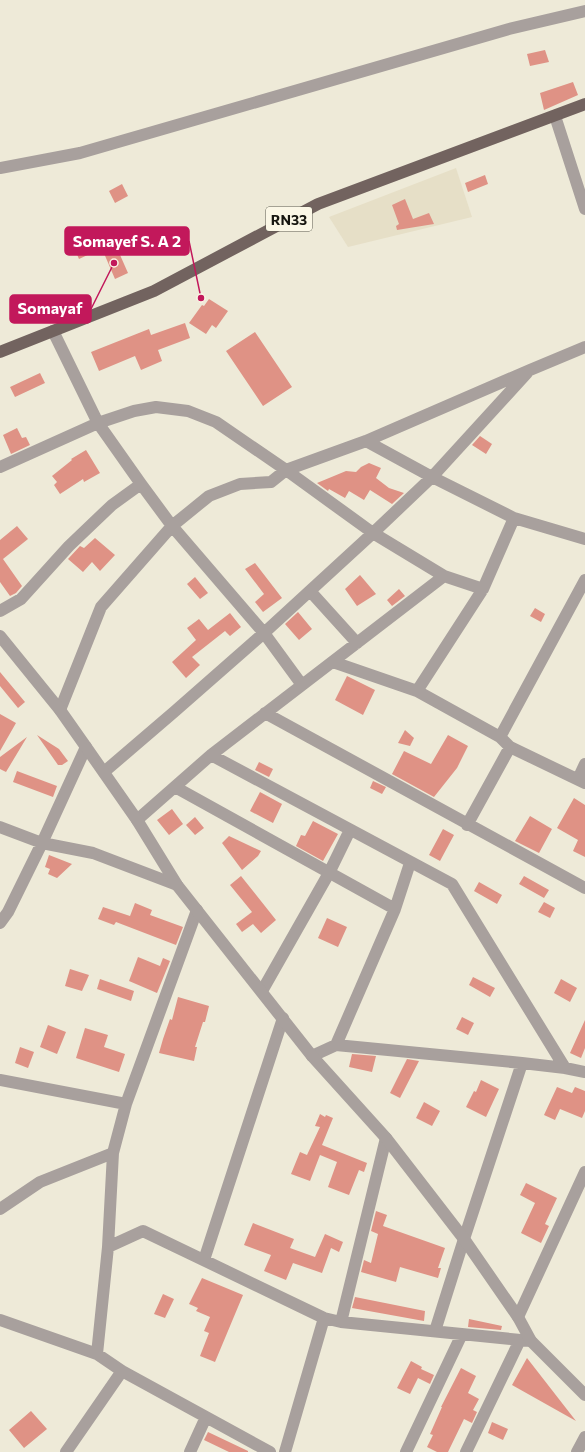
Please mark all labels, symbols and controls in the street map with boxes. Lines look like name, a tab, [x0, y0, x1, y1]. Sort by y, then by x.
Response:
road number: RN33	[266, 207, 312, 231]
callout: Somayef S. A 2	[65, 227, 189, 255]
text: Somayef S. A 2	[73, 231, 181, 250]
callout: Somayaf	[10, 295, 91, 323]
text: Somayaf	[18, 298, 83, 317]

